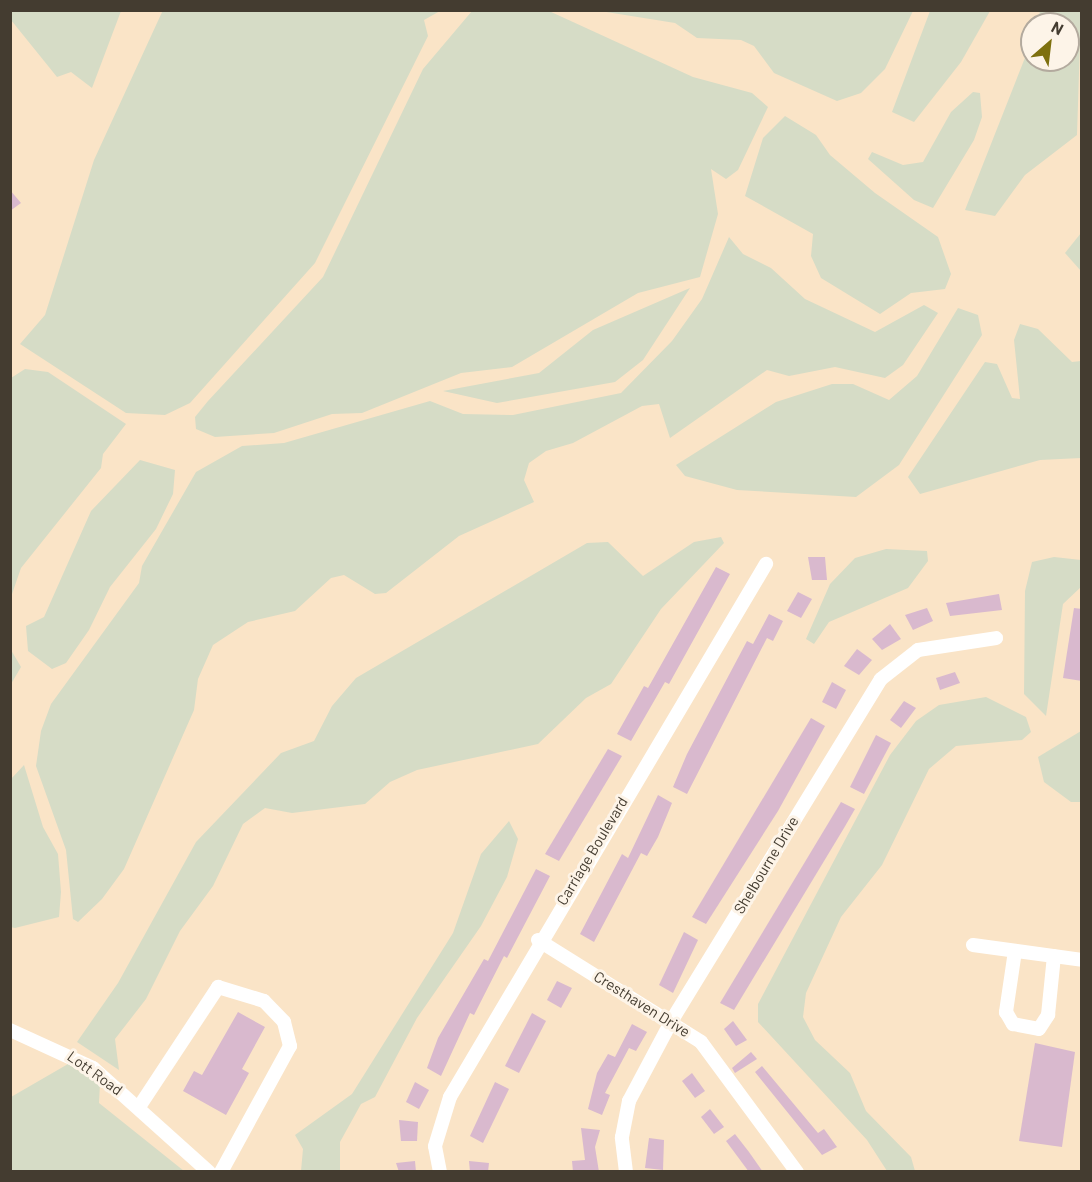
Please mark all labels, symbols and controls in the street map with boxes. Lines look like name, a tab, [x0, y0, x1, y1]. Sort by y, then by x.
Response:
north arrow	[1020, 12, 1080, 72]
text: N	[1049, 17, 1067, 38]
street label: Carriage Boulevard	[553, 794, 631, 908]
street label: Shelbourne Drive	[730, 813, 802, 917]
street label: Cresthaven Drive	[591, 967, 693, 1041]
street label: Lott Road	[64, 1047, 126, 1099]

